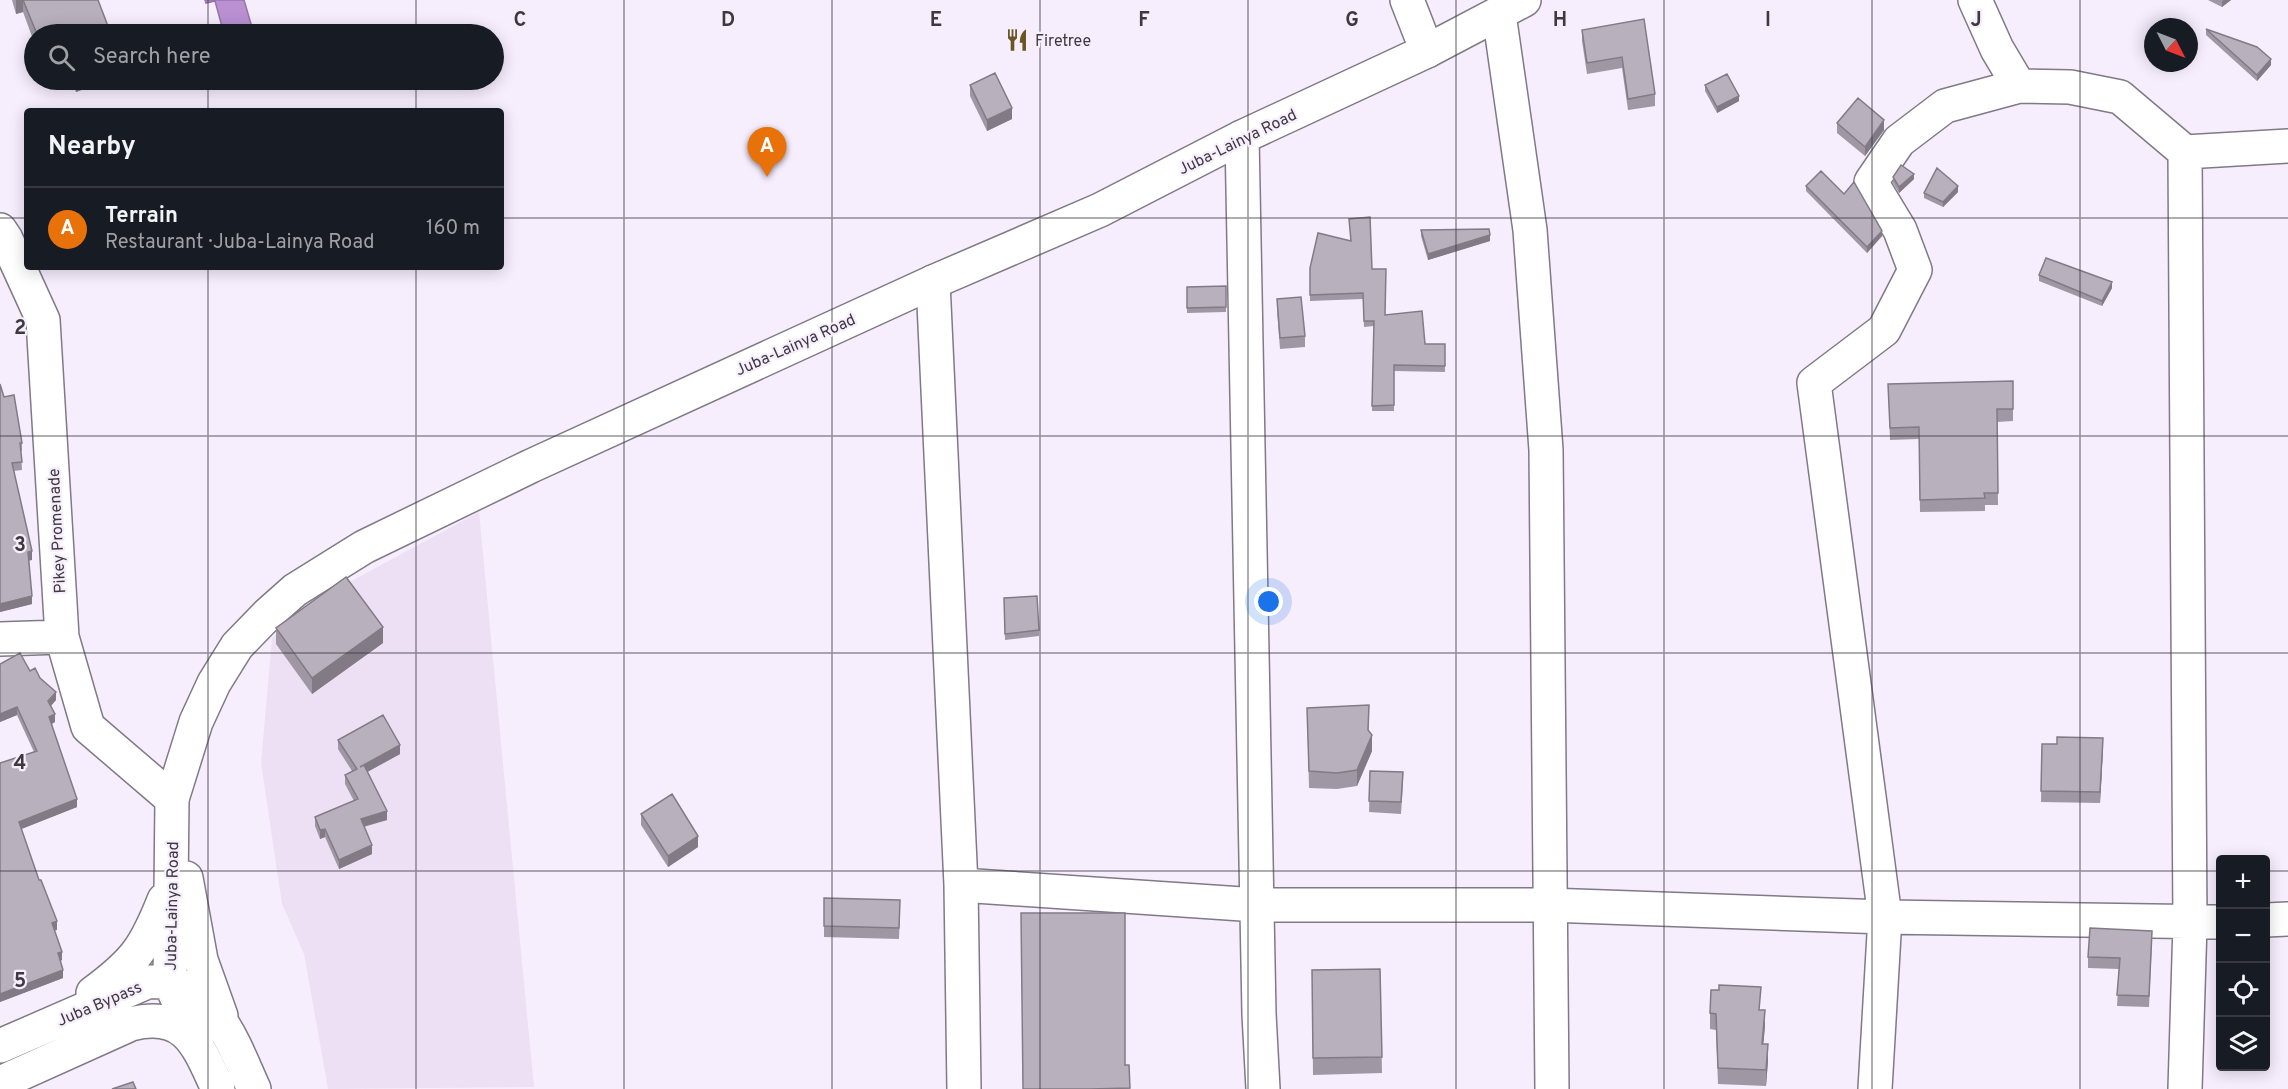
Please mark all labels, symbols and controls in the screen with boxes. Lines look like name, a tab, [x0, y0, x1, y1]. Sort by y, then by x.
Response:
text: C	[514, 8, 526, 34]
text: D	[721, 8, 735, 34]
text: E	[930, 8, 942, 34]
text: F	[1138, 8, 1150, 34]
text: G	[1345, 8, 1359, 34]
text: H	[1553, 8, 1567, 34]
text: I	[1765, 8, 1771, 34]
text: J	[1970, 8, 1982, 34]
north arrow	[2144, 18, 2198, 72]
search box	[24, 24, 504, 90]
restaurant icon: Firetree	[1004, 27, 1030, 53]
place label: Firetree	[1035, 32, 1091, 52]
icon: search	[45, 41, 78, 74]
text: Search here	[93, 44, 211, 71]
street label: Juba-Lainya Road	[1175, 105, 1300, 180]
pin: A	[748, 128, 786, 177]
text: Nearby	[48, 131, 136, 164]
text: Terrain	[105, 203, 178, 230]
text: A	[60, 216, 75, 242]
text: 160 m	[426, 216, 480, 242]
text: Restaurant · Juba-Lainya Road	[105, 230, 375, 256]
street label: Juba-Lainya Road	[733, 310, 859, 381]
text: 2	[14, 316, 26, 342]
street label: Pikey Promenade	[45, 468, 71, 594]
text: 3	[14, 533, 26, 559]
your location	[1254, 587, 1283, 616]
text: 4	[14, 751, 26, 777]
street label: Juba-Lainya Road	[162, 841, 184, 971]
map controls	[2216, 855, 2270, 1071]
button: +	[2216, 855, 2270, 909]
button: −	[2216, 909, 2270, 963]
button: locate	[2216, 963, 2270, 1017]
text: 5	[14, 969, 26, 995]
street label: Juba Bypass	[54, 978, 145, 1032]
button: layers	[2216, 1017, 2270, 1071]

